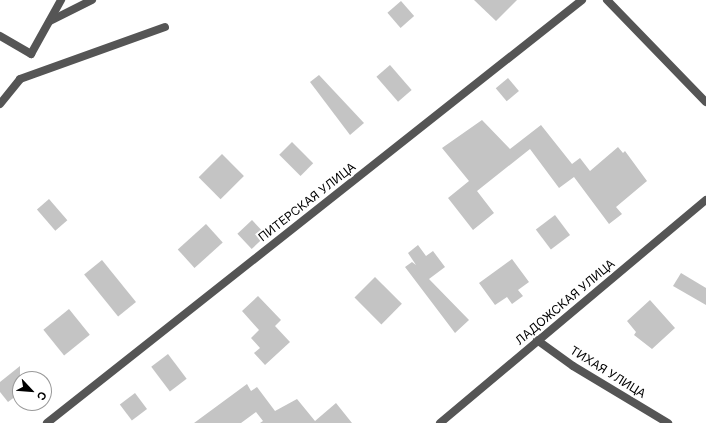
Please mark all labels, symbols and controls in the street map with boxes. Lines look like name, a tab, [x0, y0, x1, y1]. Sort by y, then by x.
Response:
street label: ПИТЕРСКАЯ УЛИЦА	[256, 160, 358, 244]
street label: ЛАДОЖСКАЯ УЛИЦА	[512, 256, 618, 348]
street label: ТИХАЯ УЛИЦА	[567, 343, 649, 401]
north arrow	[12, 371, 52, 411]
text: С	[34, 389, 50, 403]

